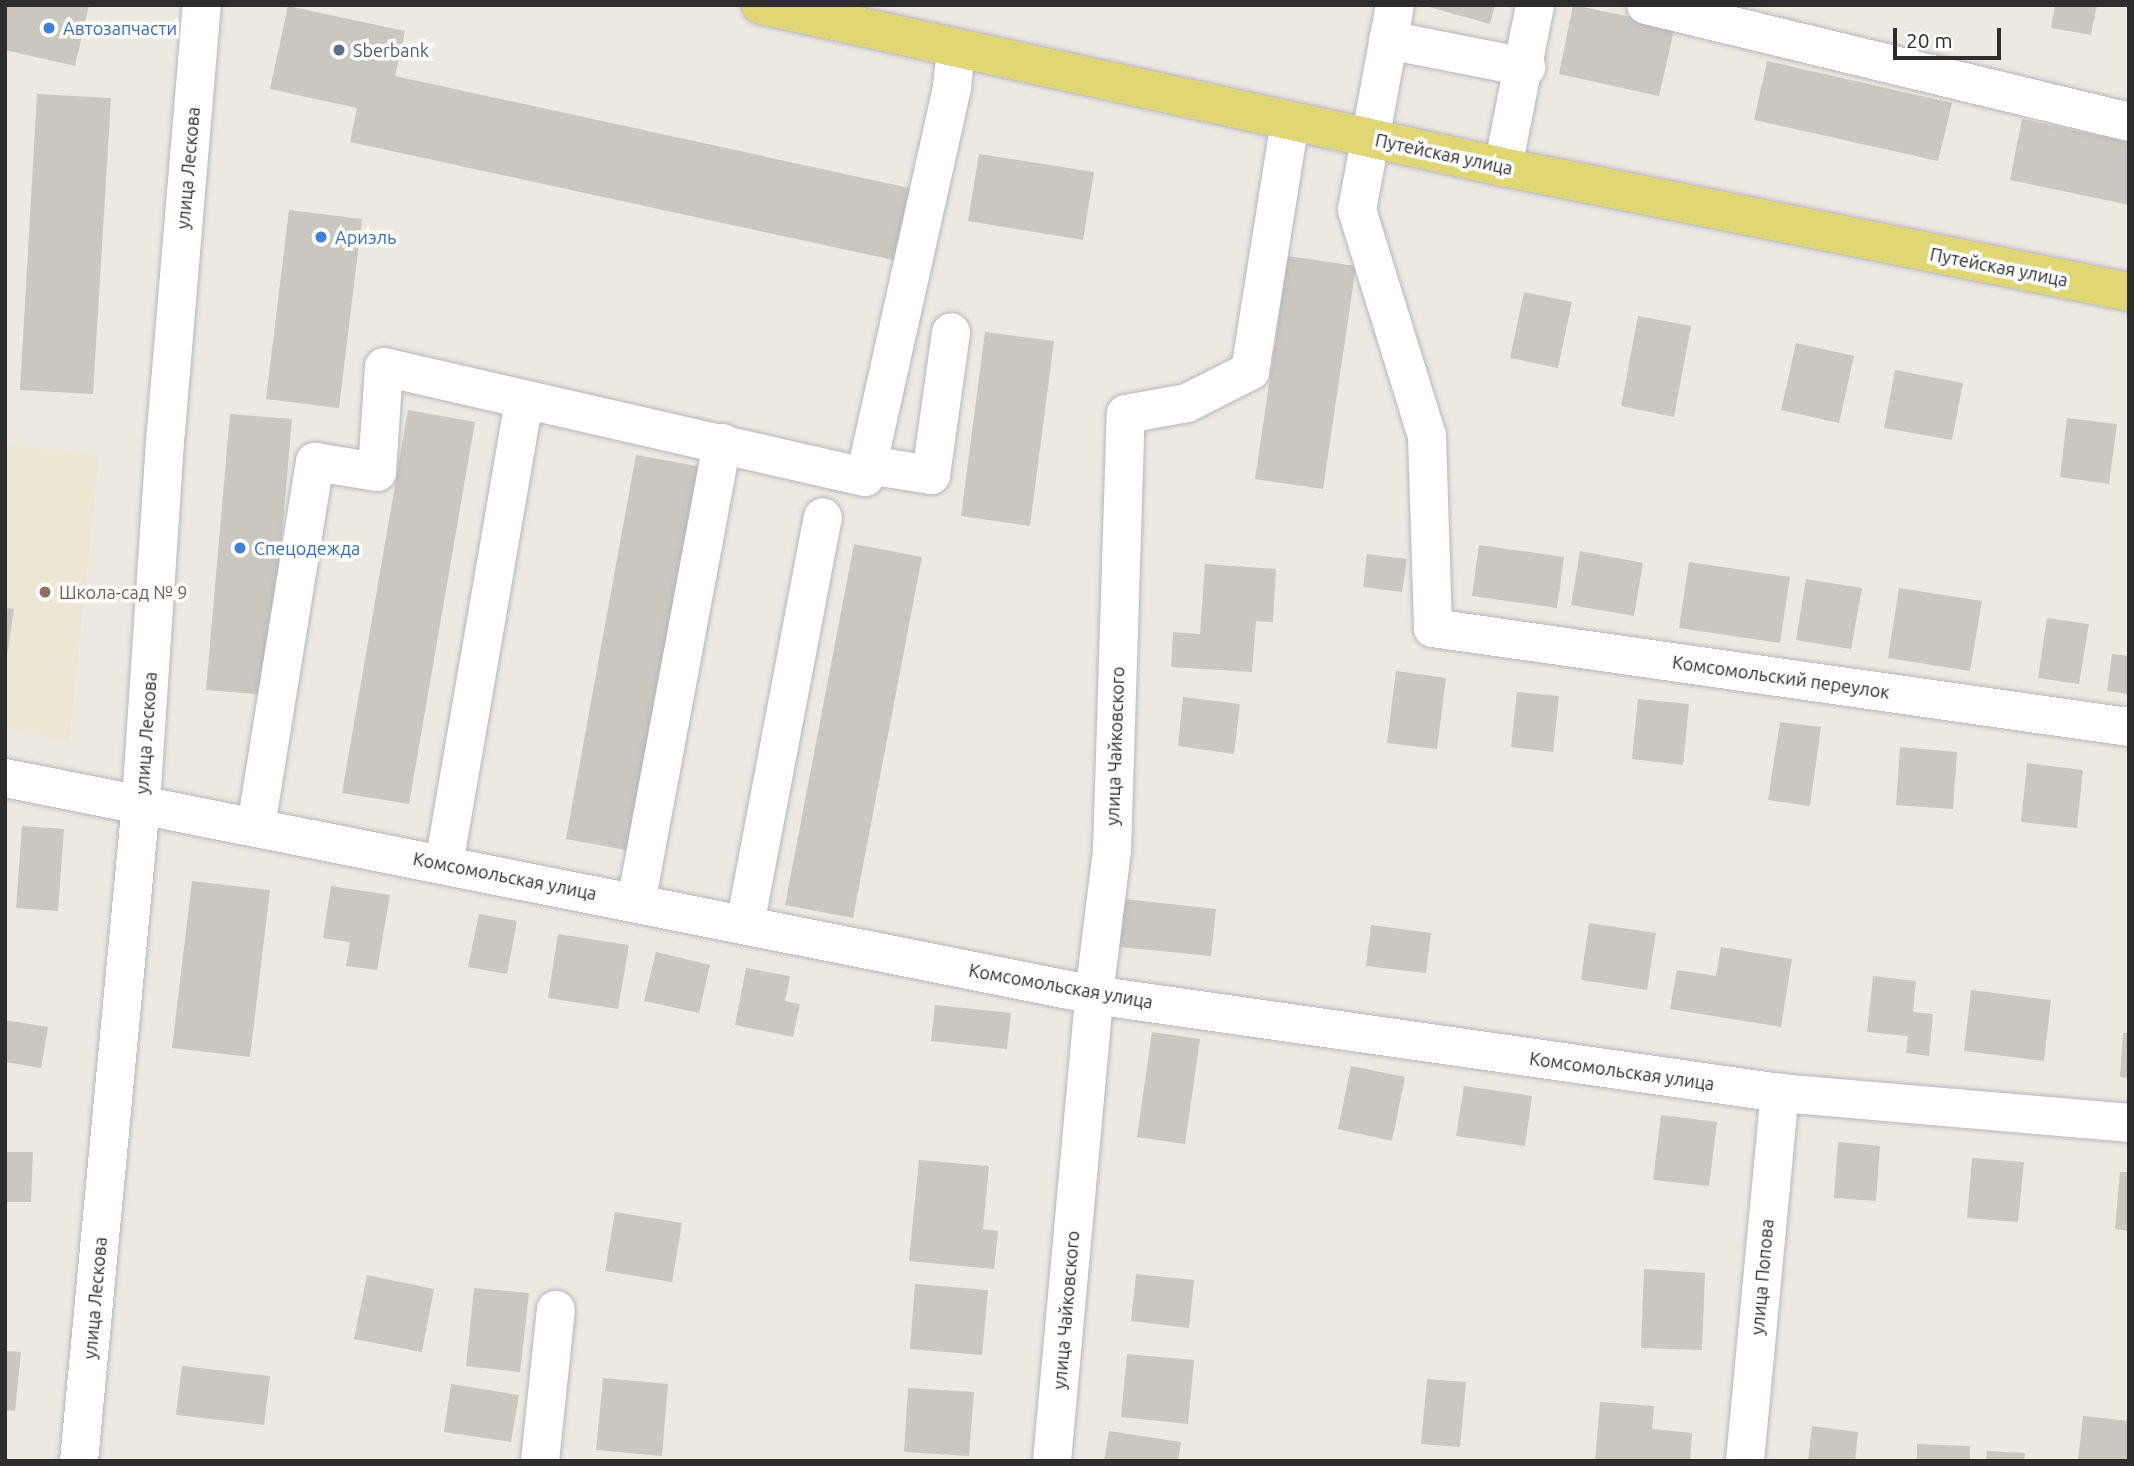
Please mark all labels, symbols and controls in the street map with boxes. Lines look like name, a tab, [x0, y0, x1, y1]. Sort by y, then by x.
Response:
scale bar	[1896, 14, 2004, 58]
place label: Автозапчасти	[63, 17, 177, 39]
marker: Автозапчасти	[41, 20, 57, 36]
text: 20 m	[1906, 28, 1953, 52]
place label: Sberbank	[353, 39, 429, 61]
marker: Sberbank	[331, 42, 347, 58]
street label: улица Лескова	[172, 106, 204, 230]
street label: Путейская улица	[1373, 129, 1515, 179]
place label: Ариэль	[335, 226, 396, 248]
marker: Ариэль	[313, 229, 329, 245]
street label: Путейская улица	[1928, 243, 2070, 291]
place label: Спецодежда	[254, 537, 360, 559]
marker: Спецодежда	[232, 540, 248, 556]
place label: Школа-сад № 9	[59, 581, 187, 603]
marker: Школа-сад № 9	[37, 584, 53, 600]
street label: Комсомольский переулок	[1671, 651, 1891, 703]
street label: улица Чайковского	[1101, 666, 1129, 826]
street label: улица Лескова	[131, 671, 161, 795]
street label: Комсомольская улица	[411, 848, 599, 904]
street label: Комсомольская улица	[967, 959, 1155, 1013]
street label: Комсомольская улица	[1528, 1047, 1716, 1095]
street label: улица Попова	[1746, 1218, 1778, 1336]
street label: улица Чайковского	[1048, 1230, 1084, 1390]
street label: улица Лескова	[79, 1236, 111, 1360]

